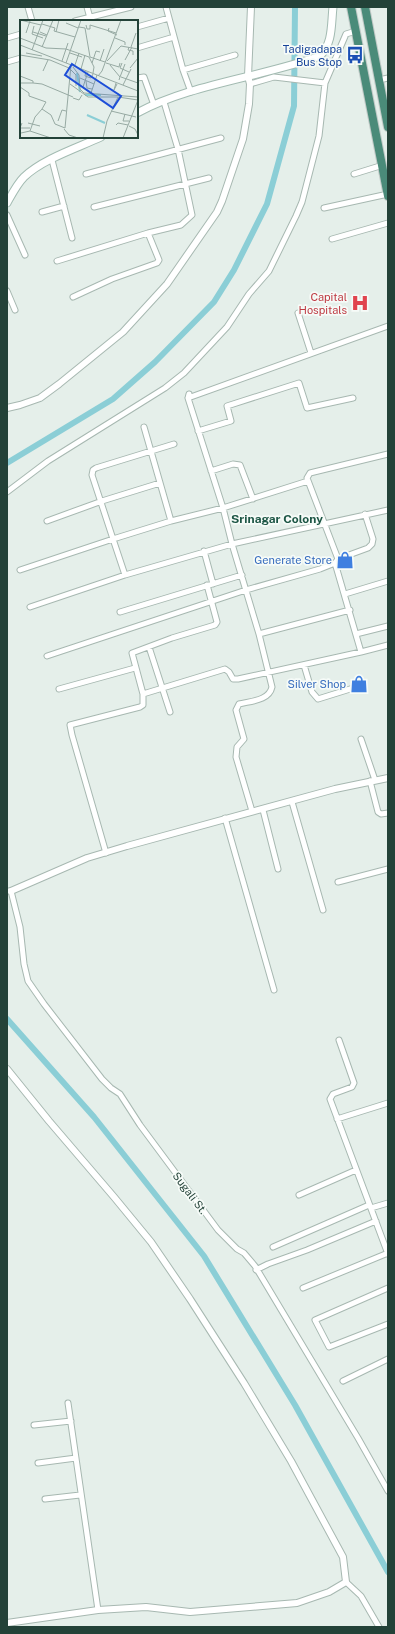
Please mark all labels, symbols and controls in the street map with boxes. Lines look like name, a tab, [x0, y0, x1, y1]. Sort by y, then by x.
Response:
inset map	[20, 20, 138, 138]
place label: Tadigadapa Bus Stop	[283, 43, 342, 68]
bus stop icon: Tadigadapa Bus Stop	[345, 45, 365, 65]
place label: Capital Hospitals	[299, 291, 347, 316]
hospital icon: Capital Hospitals	[350, 293, 370, 313]
district label: Srinagar Colony	[231, 512, 323, 526]
shop icon: Generate Store	[335, 550, 355, 570]
place label: Generate Store	[254, 554, 332, 566]
shop icon: Silver Shop	[349, 674, 369, 694]
place label: Silver Shop	[288, 678, 346, 690]
street label: Sugali St.	[170, 1170, 210, 1216]

